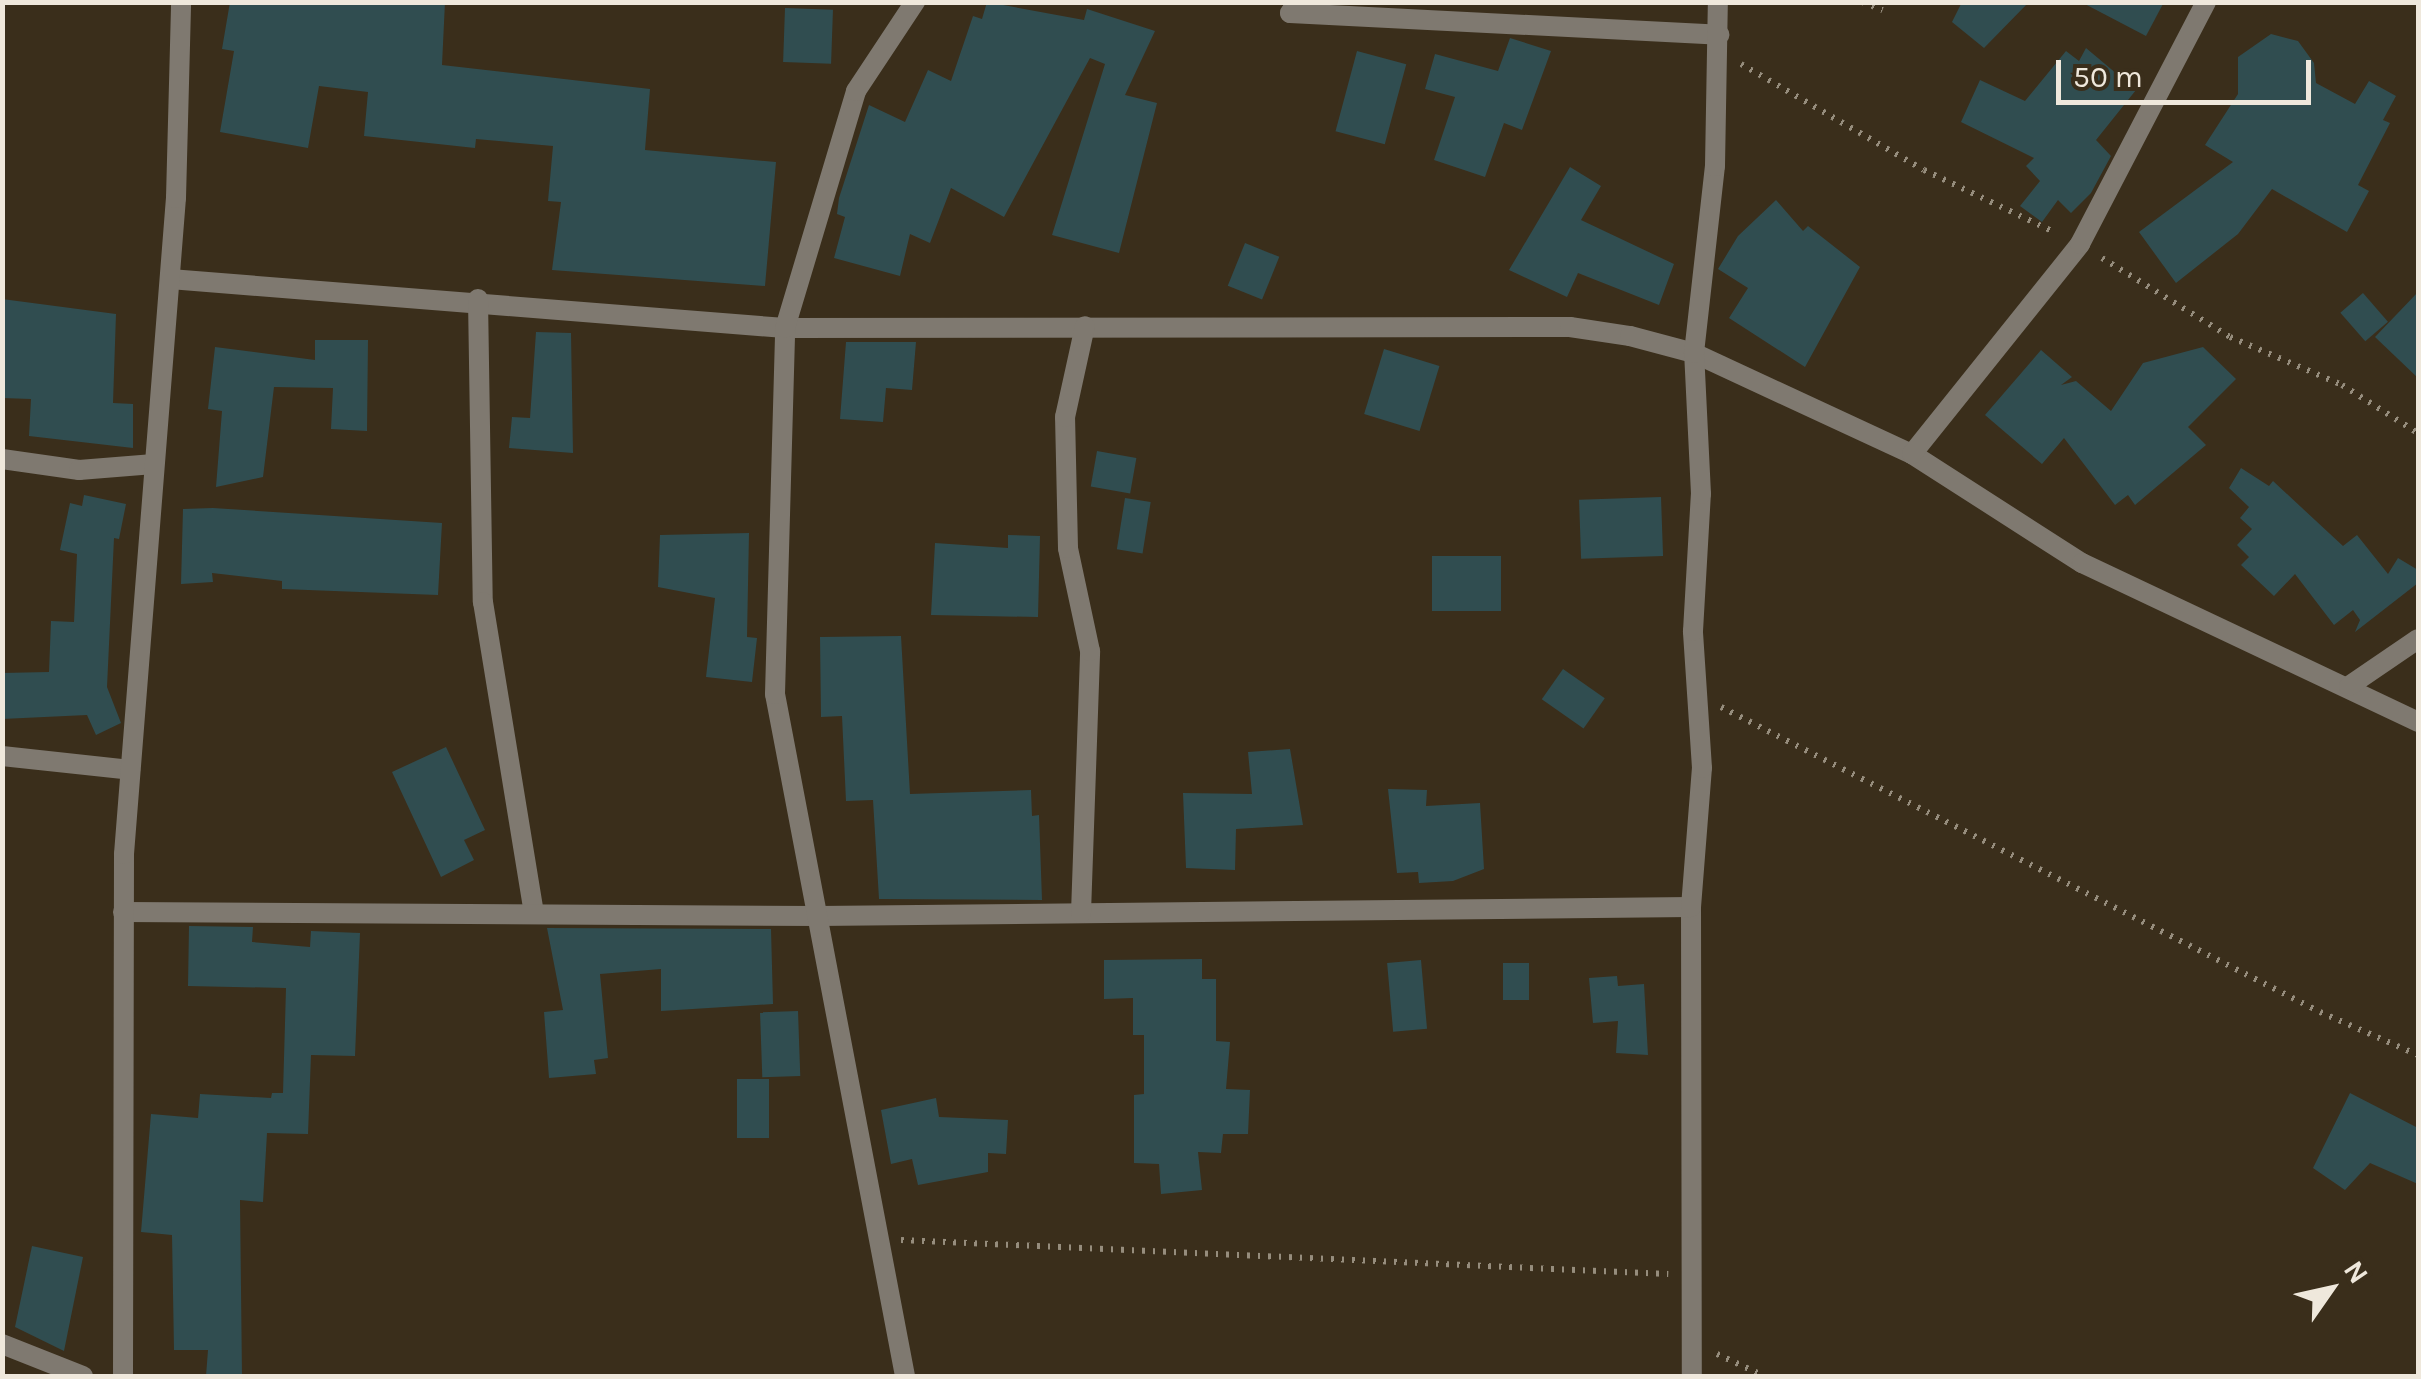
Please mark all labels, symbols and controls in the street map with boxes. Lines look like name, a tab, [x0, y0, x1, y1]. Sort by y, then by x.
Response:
scale bar	[2061, 40, 2316, 102]
text: 50 m	[2073, 59, 2143, 95]
north arrow	[2281, 1239, 2381, 1339]
text: N	[2337, 1254, 2376, 1289]

